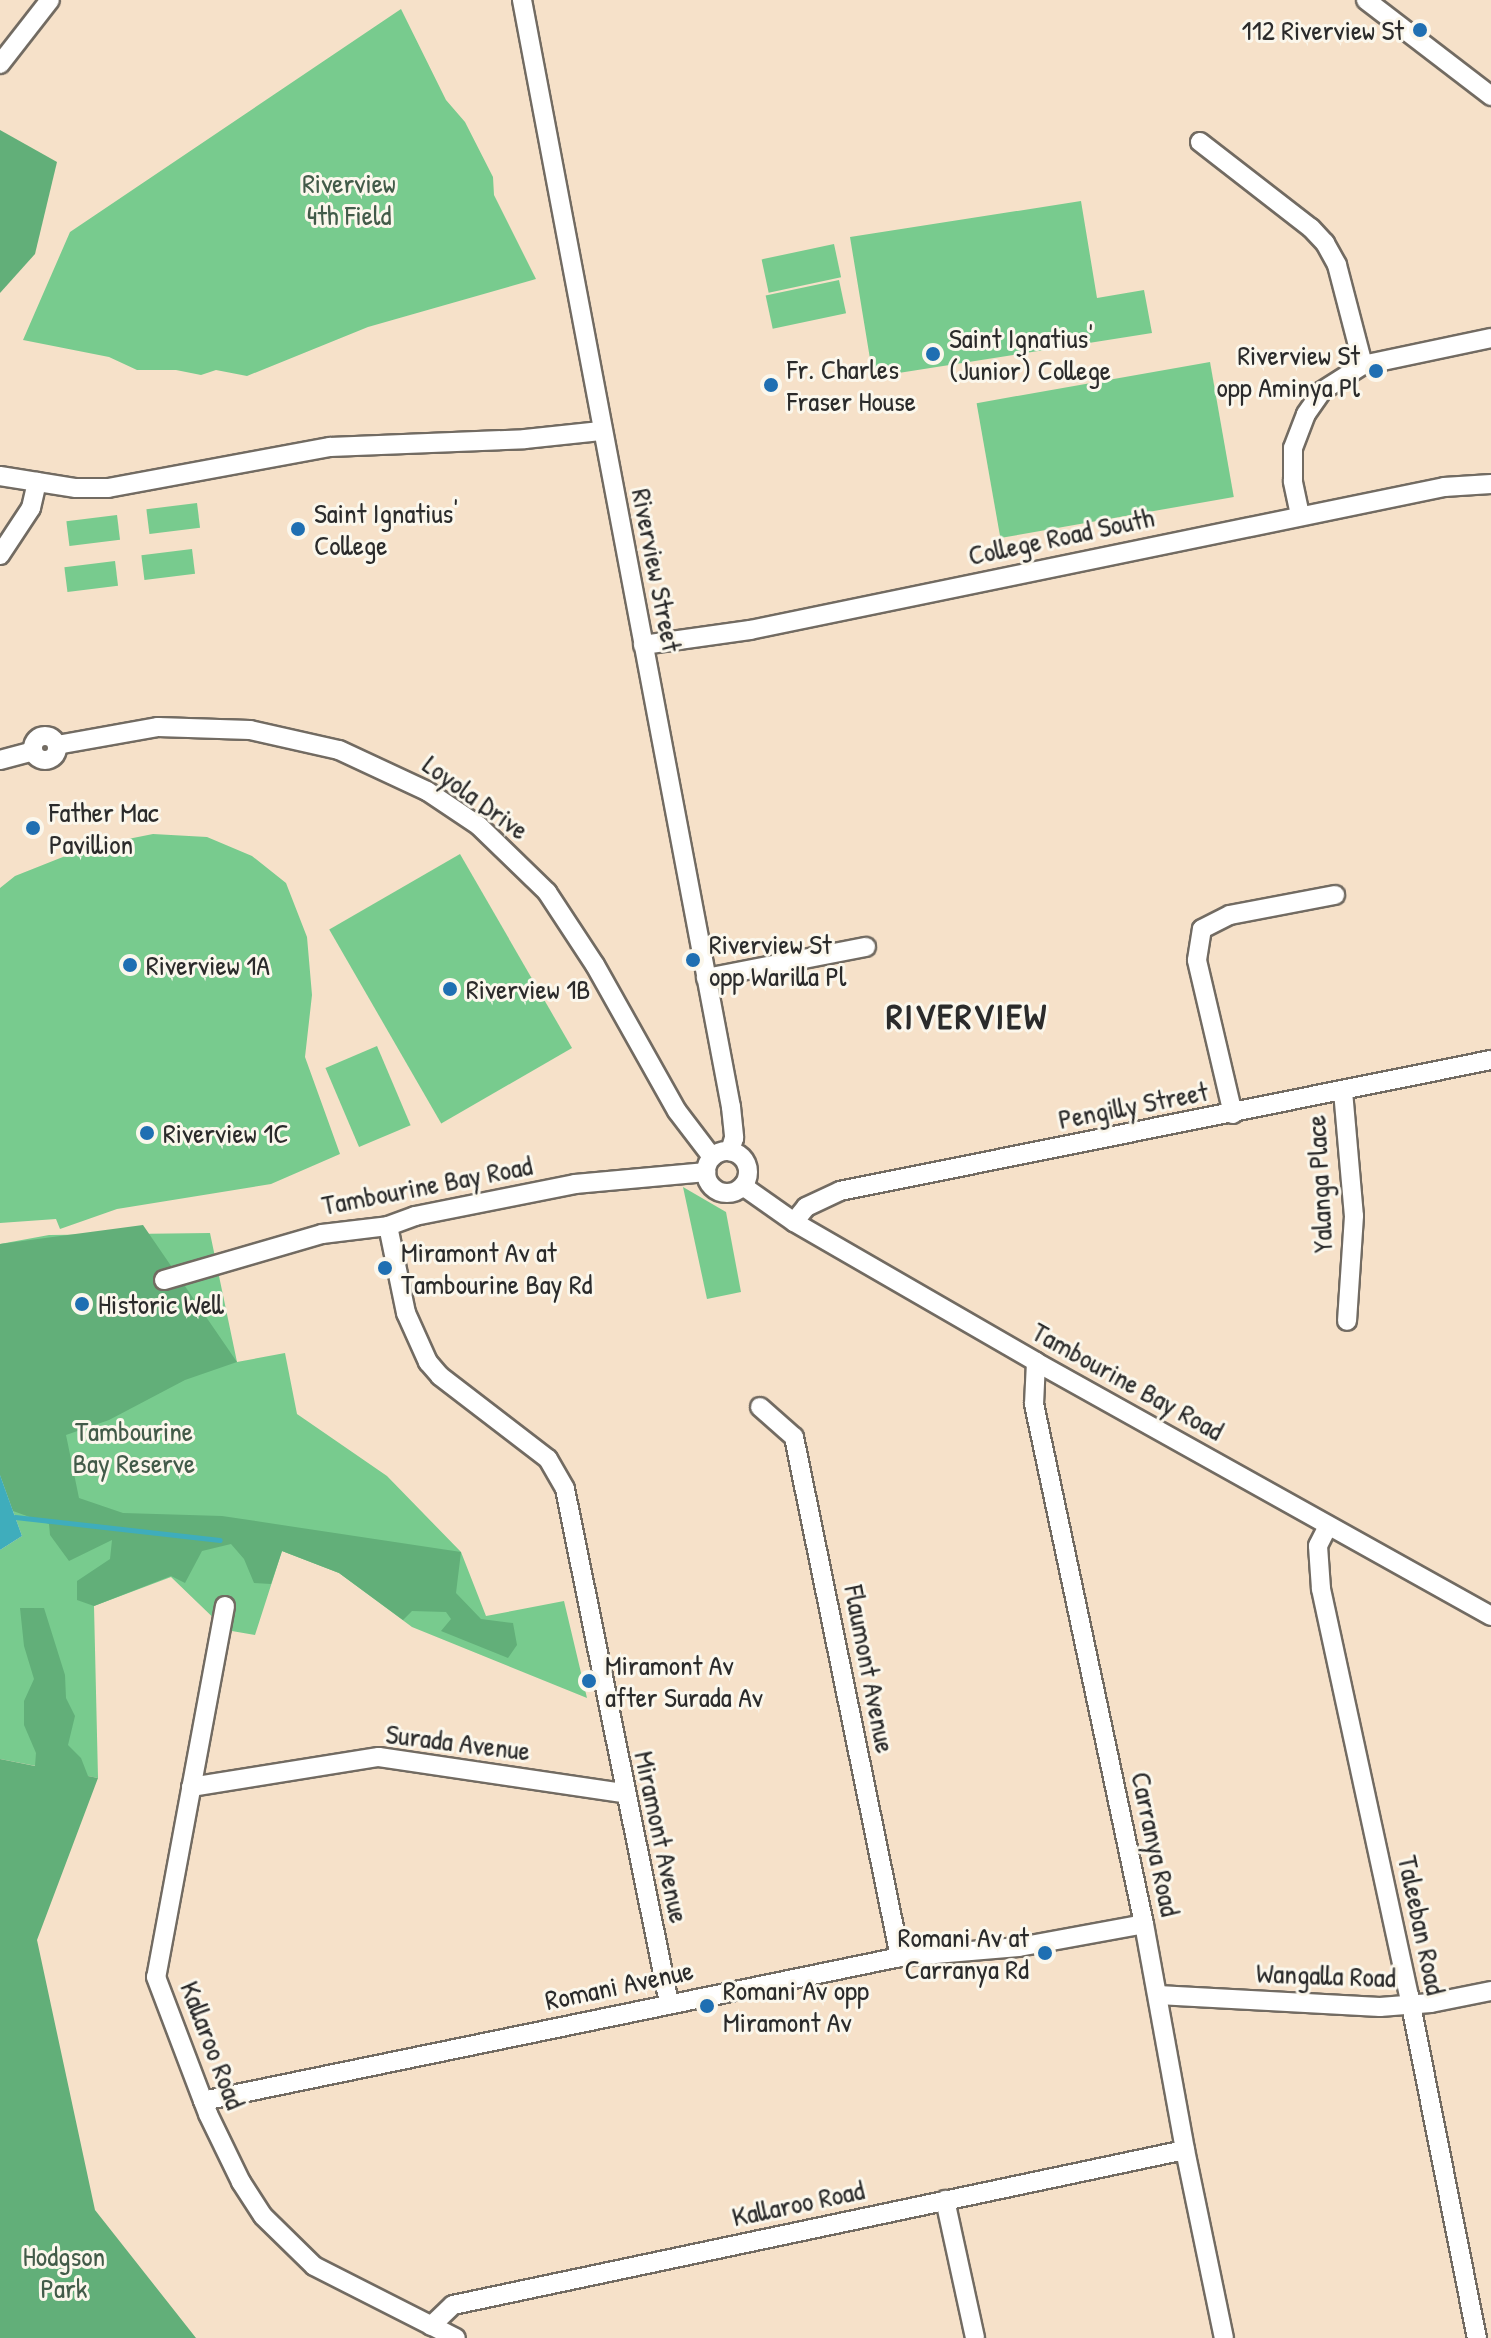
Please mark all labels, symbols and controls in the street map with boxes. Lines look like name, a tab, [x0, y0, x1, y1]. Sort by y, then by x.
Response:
place label: 112 Riverview St	[1242, 13, 1404, 47]
marker: 112 Riverview St	[1411, 21, 1429, 39]
park label: Riverview 4th Field	[302, 166, 396, 232]
place label: Saint Ignatius' (Junior) College	[949, 321, 1111, 387]
place label: Riverview St opp Aminya Pl	[1217, 338, 1360, 404]
marker: Saint Ignatius' (Junior) College	[924, 345, 942, 363]
place label: Fr. Charles Fraser House	[787, 352, 916, 418]
marker: Riverview St opp Aminya Pl	[1367, 362, 1385, 380]
marker: Fr. Charles Fraser House	[762, 376, 780, 394]
street label: Riverview Street	[625, 486, 689, 654]
place label: Saint Ignatius' College	[314, 496, 458, 562]
street label: College Road South	[965, 500, 1157, 572]
marker: Saint Ignatius' College	[289, 520, 307, 538]
street label: Loyola Drive	[417, 747, 535, 847]
place label: Father Mac Pavillion	[49, 795, 159, 861]
marker: Father Mac Pavillion	[24, 819, 42, 837]
place label: Riverview St opp Warilla Pl	[709, 927, 846, 993]
place label: Riverview 1A	[146, 948, 270, 982]
marker: Riverview St opp Warilla Pl	[684, 951, 702, 969]
marker: Riverview 1A	[121, 956, 139, 974]
place label: Riverview 1B	[466, 972, 590, 1006]
marker: Riverview 1B	[441, 980, 459, 998]
district label: RIVERVIEW	[886, 994, 1048, 1038]
street label: Pengilly Street	[1055, 1074, 1211, 1136]
street label: Yalanga Place	[1299, 1114, 1339, 1254]
place label: Riverview 1C	[163, 1116, 289, 1150]
marker: Riverview 1C	[138, 1124, 156, 1142]
street label: Tambourine Bay Road	[319, 1148, 535, 1222]
place label: Miramont Av at Tambourine Bay Rd	[401, 1235, 593, 1301]
marker: Miramont Av at Tambourine Bay Rd	[376, 1259, 394, 1277]
place label: Historic Well	[98, 1287, 224, 1321]
marker: Historic Well	[73, 1295, 91, 1313]
street label: Tambourine Bay Road	[1026, 1314, 1230, 1448]
park label: Tambourine Bay Reserve	[73, 1414, 195, 1480]
street label: Flaumont Avenue	[837, 1582, 903, 1756]
place label: Miramont Av after Surada Av	[605, 1648, 763, 1714]
marker: Miramont Av after Surada Av	[580, 1672, 598, 1690]
street label: Surada Avenue	[384, 1716, 532, 1768]
street label: Miramont Avenue	[627, 1748, 697, 1926]
street label: Carranya Road	[1124, 1769, 1188, 1919]
street label: Taleeban Road	[1391, 1852, 1453, 1998]
place label: Romani Av at Carranya Rd	[898, 1920, 1029, 1986]
marker: Romani Av at Carranya Rd	[1036, 1944, 1054, 1962]
street label: Romani Avenue	[542, 1953, 696, 2017]
street label: Wangalla Road	[1256, 1956, 1396, 1994]
place label: Romani Av opp Miramont Av	[723, 1973, 869, 2039]
street label: Kallaroo Road	[173, 1976, 253, 2114]
marker: Romani Av opp Miramont Av	[698, 1997, 716, 2015]
street label: Kallaroo Road	[729, 2173, 867, 2233]
park label: Hodgson Park	[23, 2239, 105, 2305]

